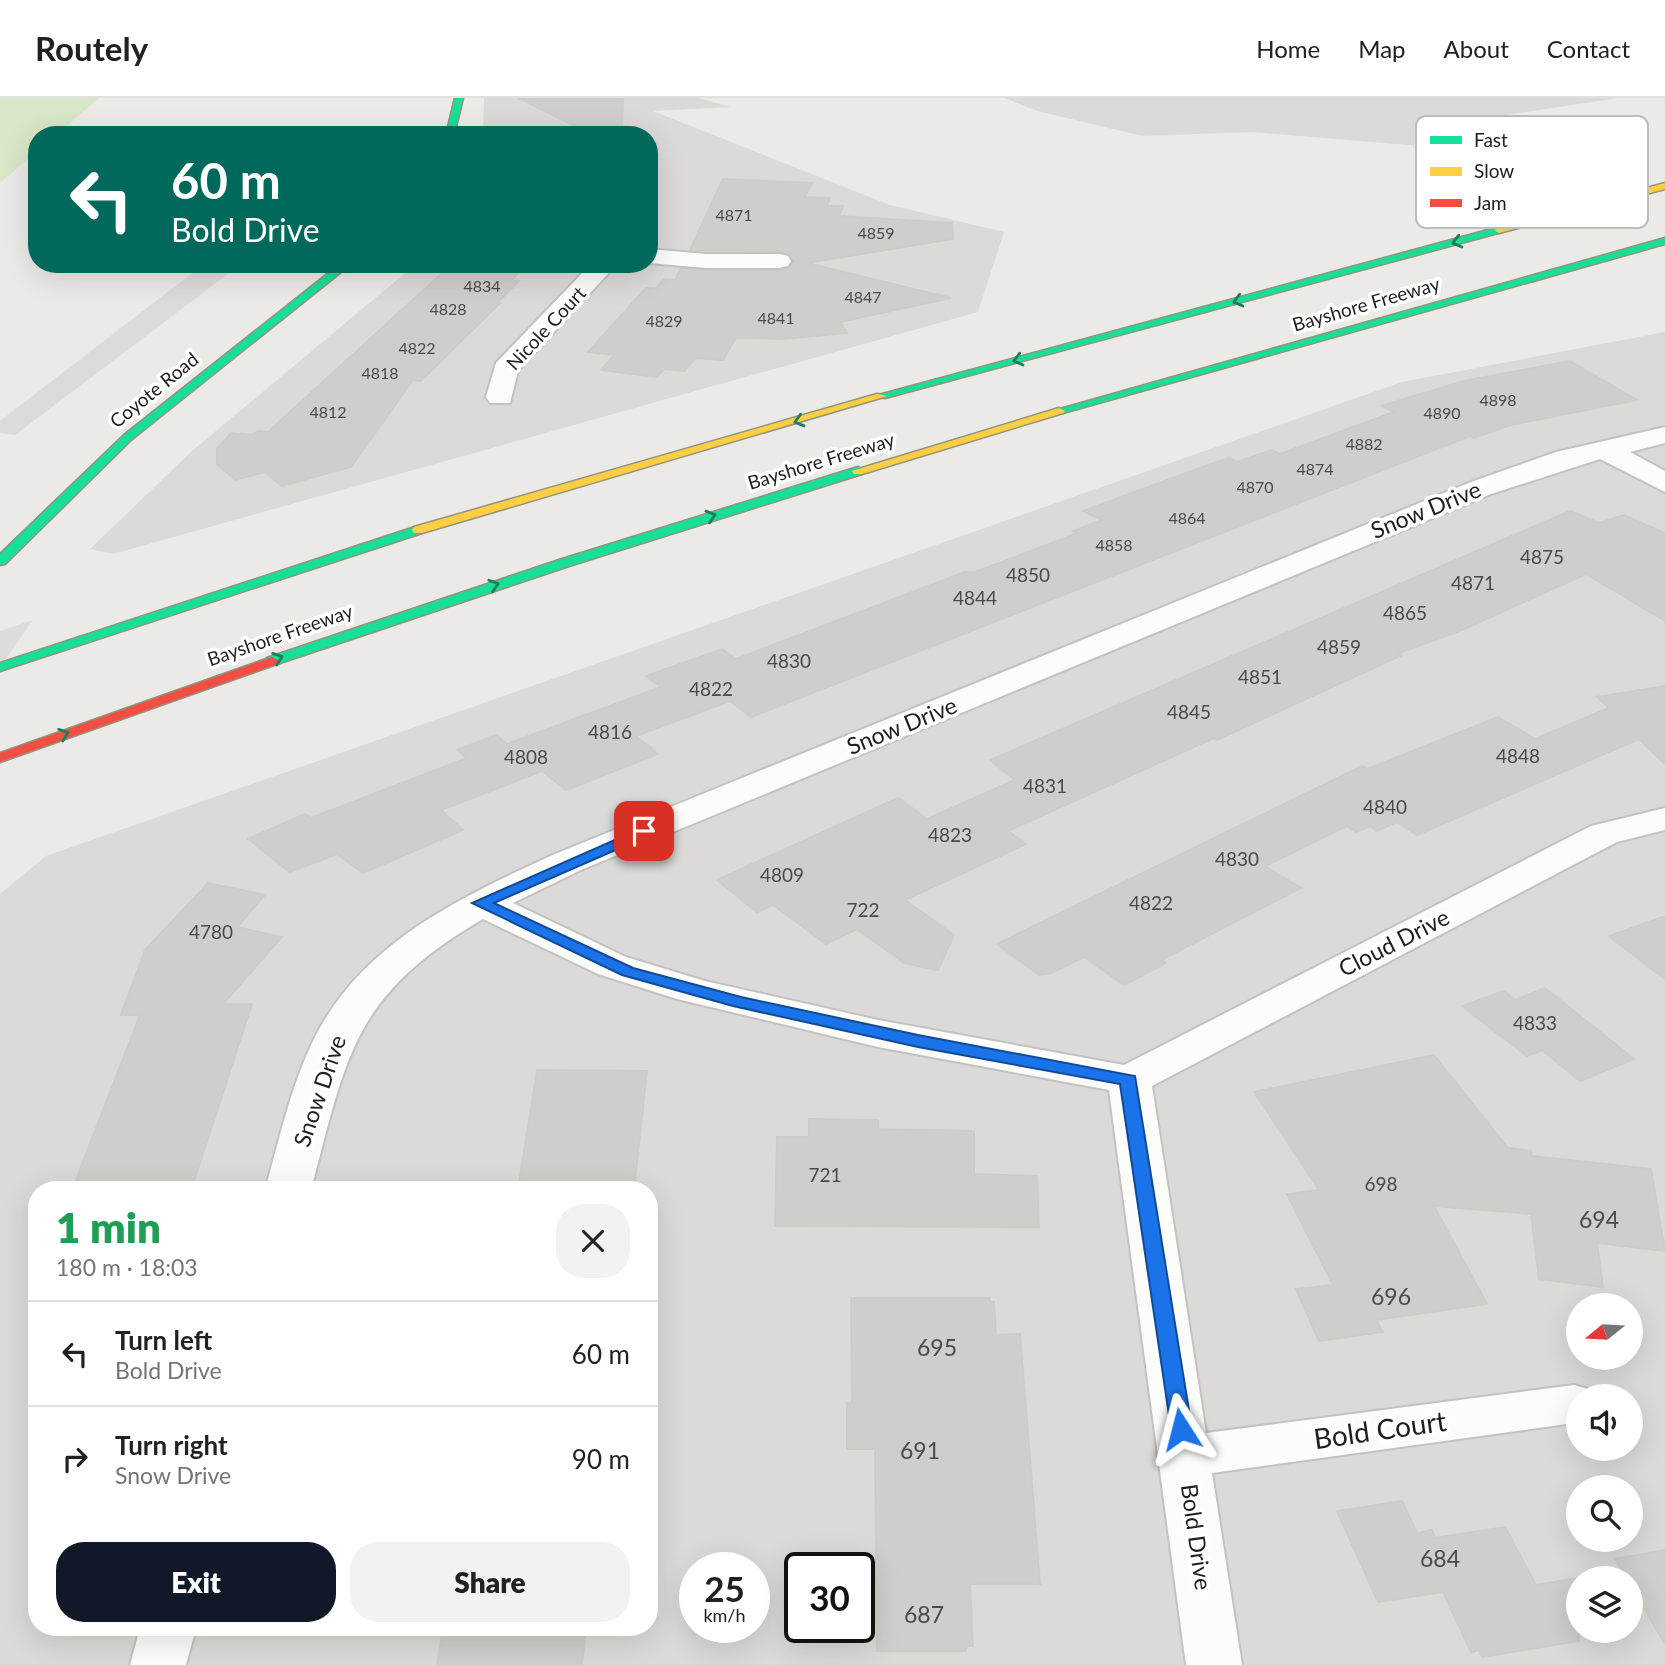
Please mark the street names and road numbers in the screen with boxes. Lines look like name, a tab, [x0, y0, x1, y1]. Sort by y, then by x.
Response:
street label: Bayshore Freeway	[1290, 271, 1442, 336]
street label: Nicole Court	[501, 281, 590, 374]
street label: Coyote Road	[105, 347, 202, 432]
street label: Bayshore Freeway	[745, 427, 897, 494]
street label: Snow Drive	[1366, 474, 1485, 544]
street label: Bayshore Freeway	[204, 599, 356, 670]
street label: Snow Drive	[842, 690, 961, 760]
street label: Cloud Drive	[1334, 902, 1453, 982]
street label: Snow Drive	[287, 1031, 351, 1150]
street label: Bold Court	[1311, 1403, 1448, 1455]
street label: Bold Drive	[1176, 1482, 1218, 1592]

